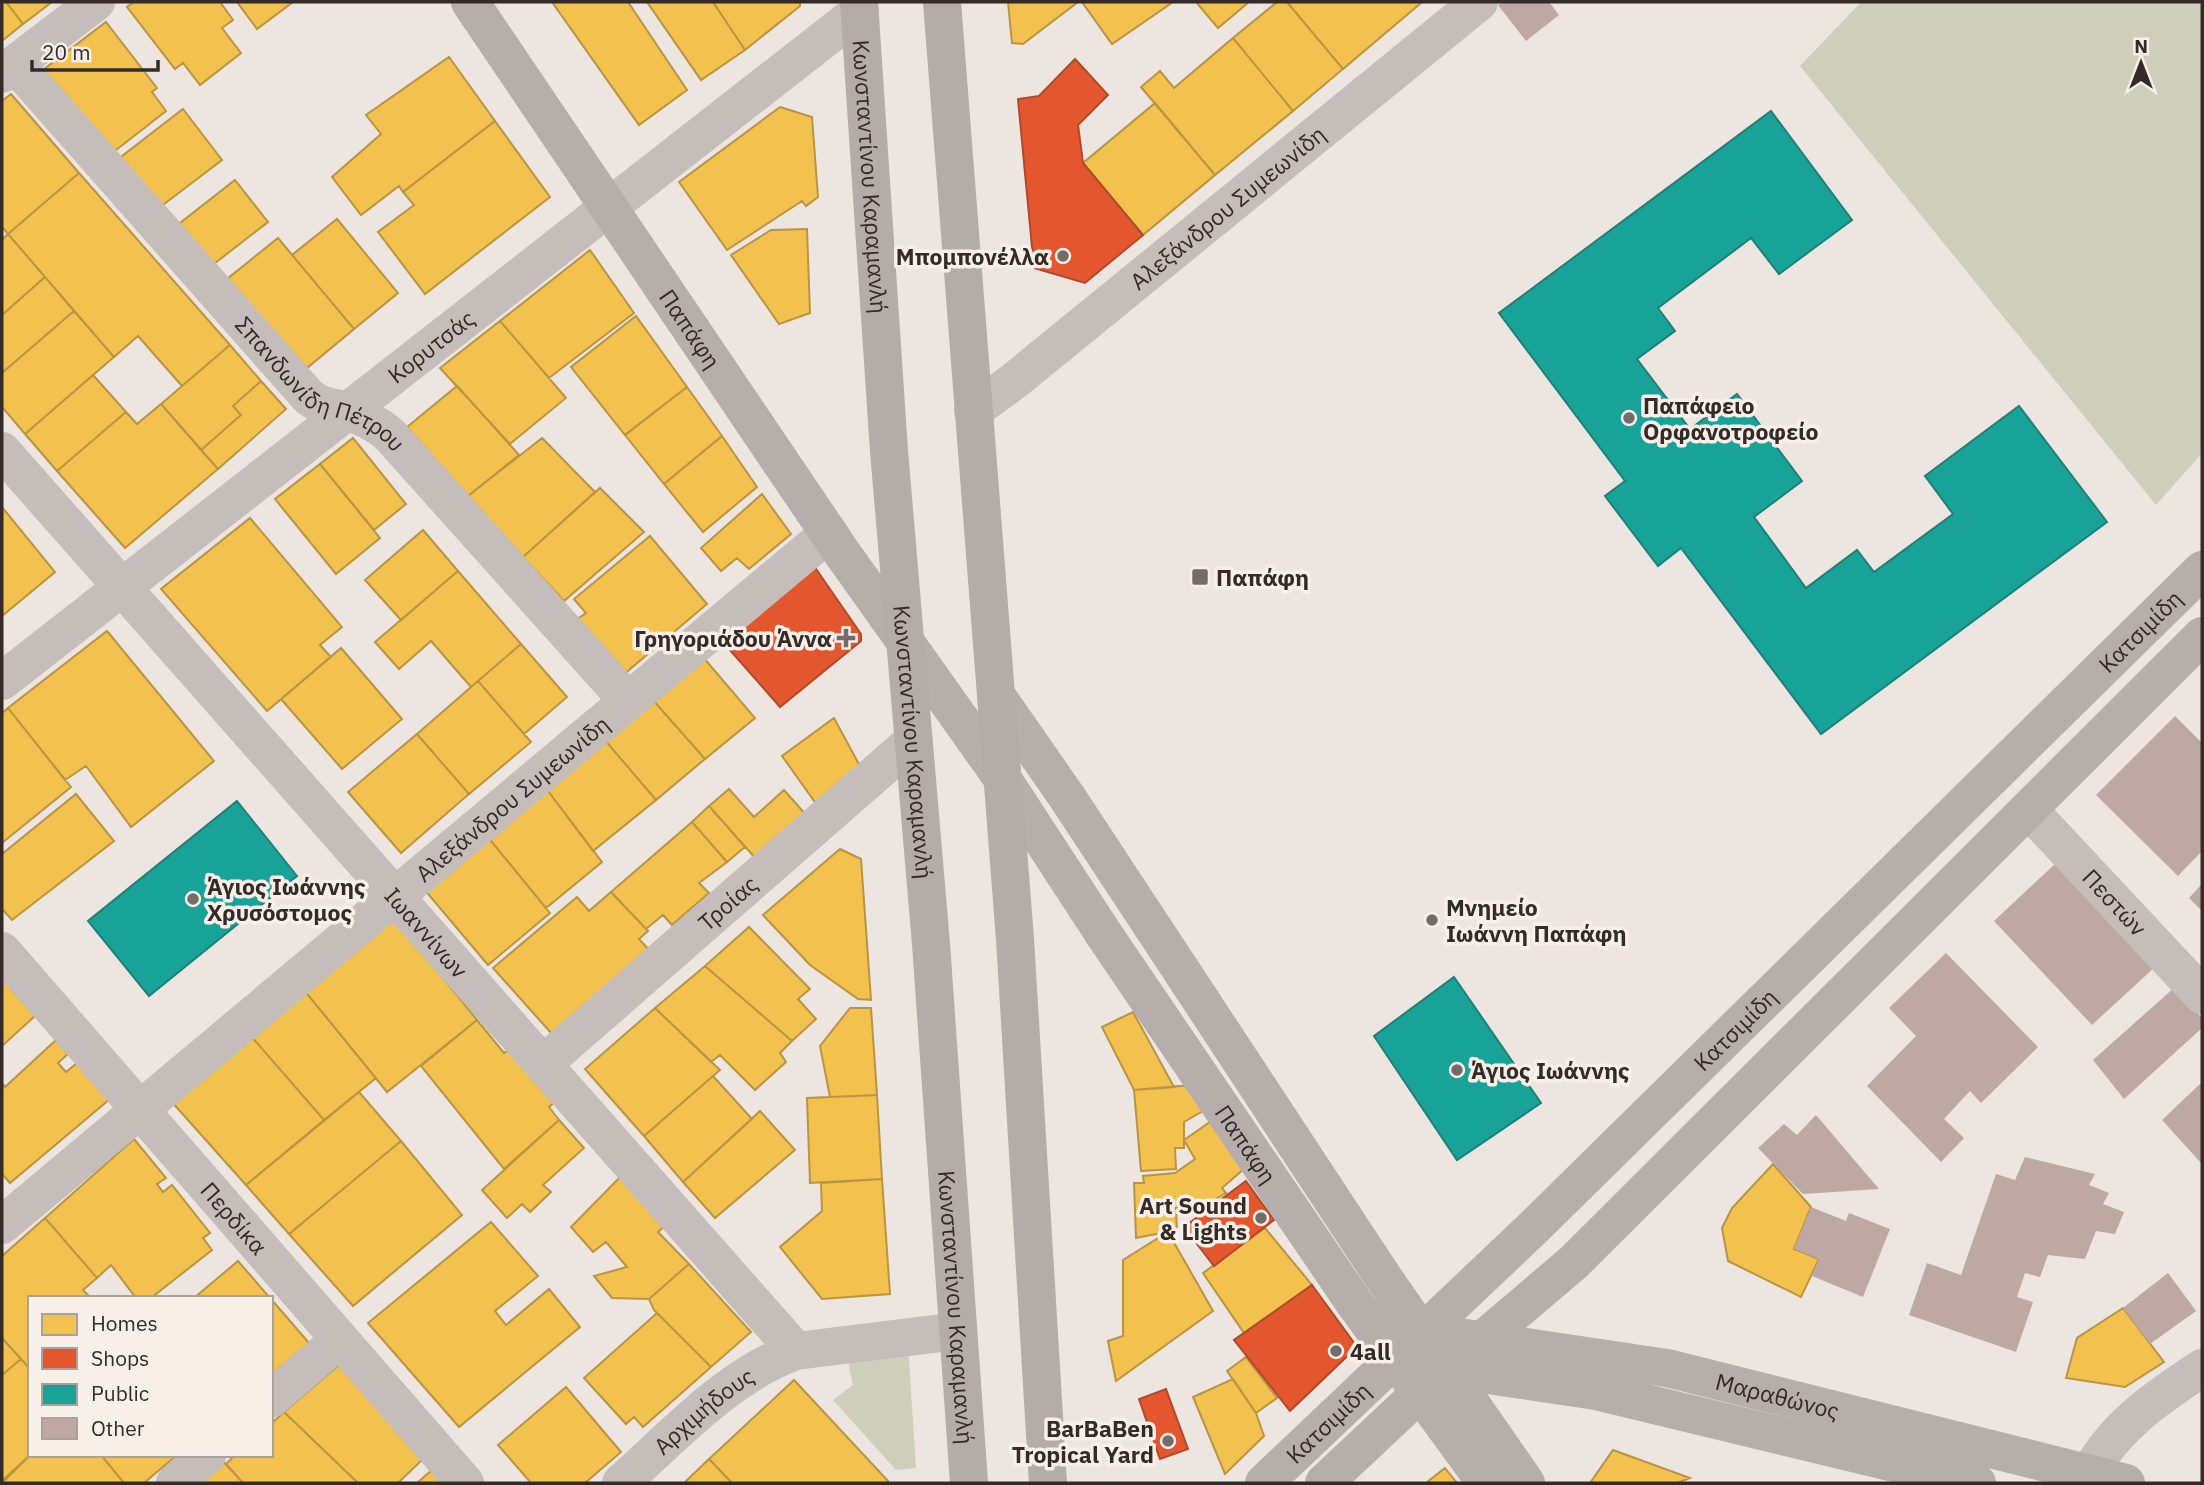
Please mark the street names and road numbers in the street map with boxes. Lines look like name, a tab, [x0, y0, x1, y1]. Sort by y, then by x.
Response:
street label: Κωνσταντίνου Καραμανλή	[847, 39, 895, 315]
street label: Αλεξάνδρου Συμεωνίδη	[1123, 118, 1331, 296]
street label: Παπάφη	[653, 283, 728, 374]
street label: Κορυτσάς	[381, 303, 480, 390]
street label: Σπανδωνίδη Πέτρου	[229, 310, 412, 457]
street label: Κατσιμίδη	[2092, 583, 2188, 679]
street label: Κωνσταντίνου Καραμανλή	[887, 604, 940, 880]
street label: Αλεξάνδρου Συμεωνίδη	[409, 709, 615, 888]
street label: Πεστών	[2076, 862, 2154, 942]
street label: Τροίας	[691, 869, 764, 937]
street label: Ιωαννίνων	[379, 881, 475, 984]
street label: Κατσιμίδη	[1687, 982, 1783, 1077]
street label: Παπάφη	[1209, 1099, 1284, 1189]
street label: Κωνσταντίνου Καραμανλή	[932, 1169, 981, 1445]
street label: Περδίκα	[195, 1175, 274, 1261]
street label: Αρχιμήδους	[647, 1360, 759, 1461]
street label: Μαραθώνος	[1712, 1366, 1842, 1426]
street label: Κατσιμίδη	[1279, 1375, 1377, 1470]

